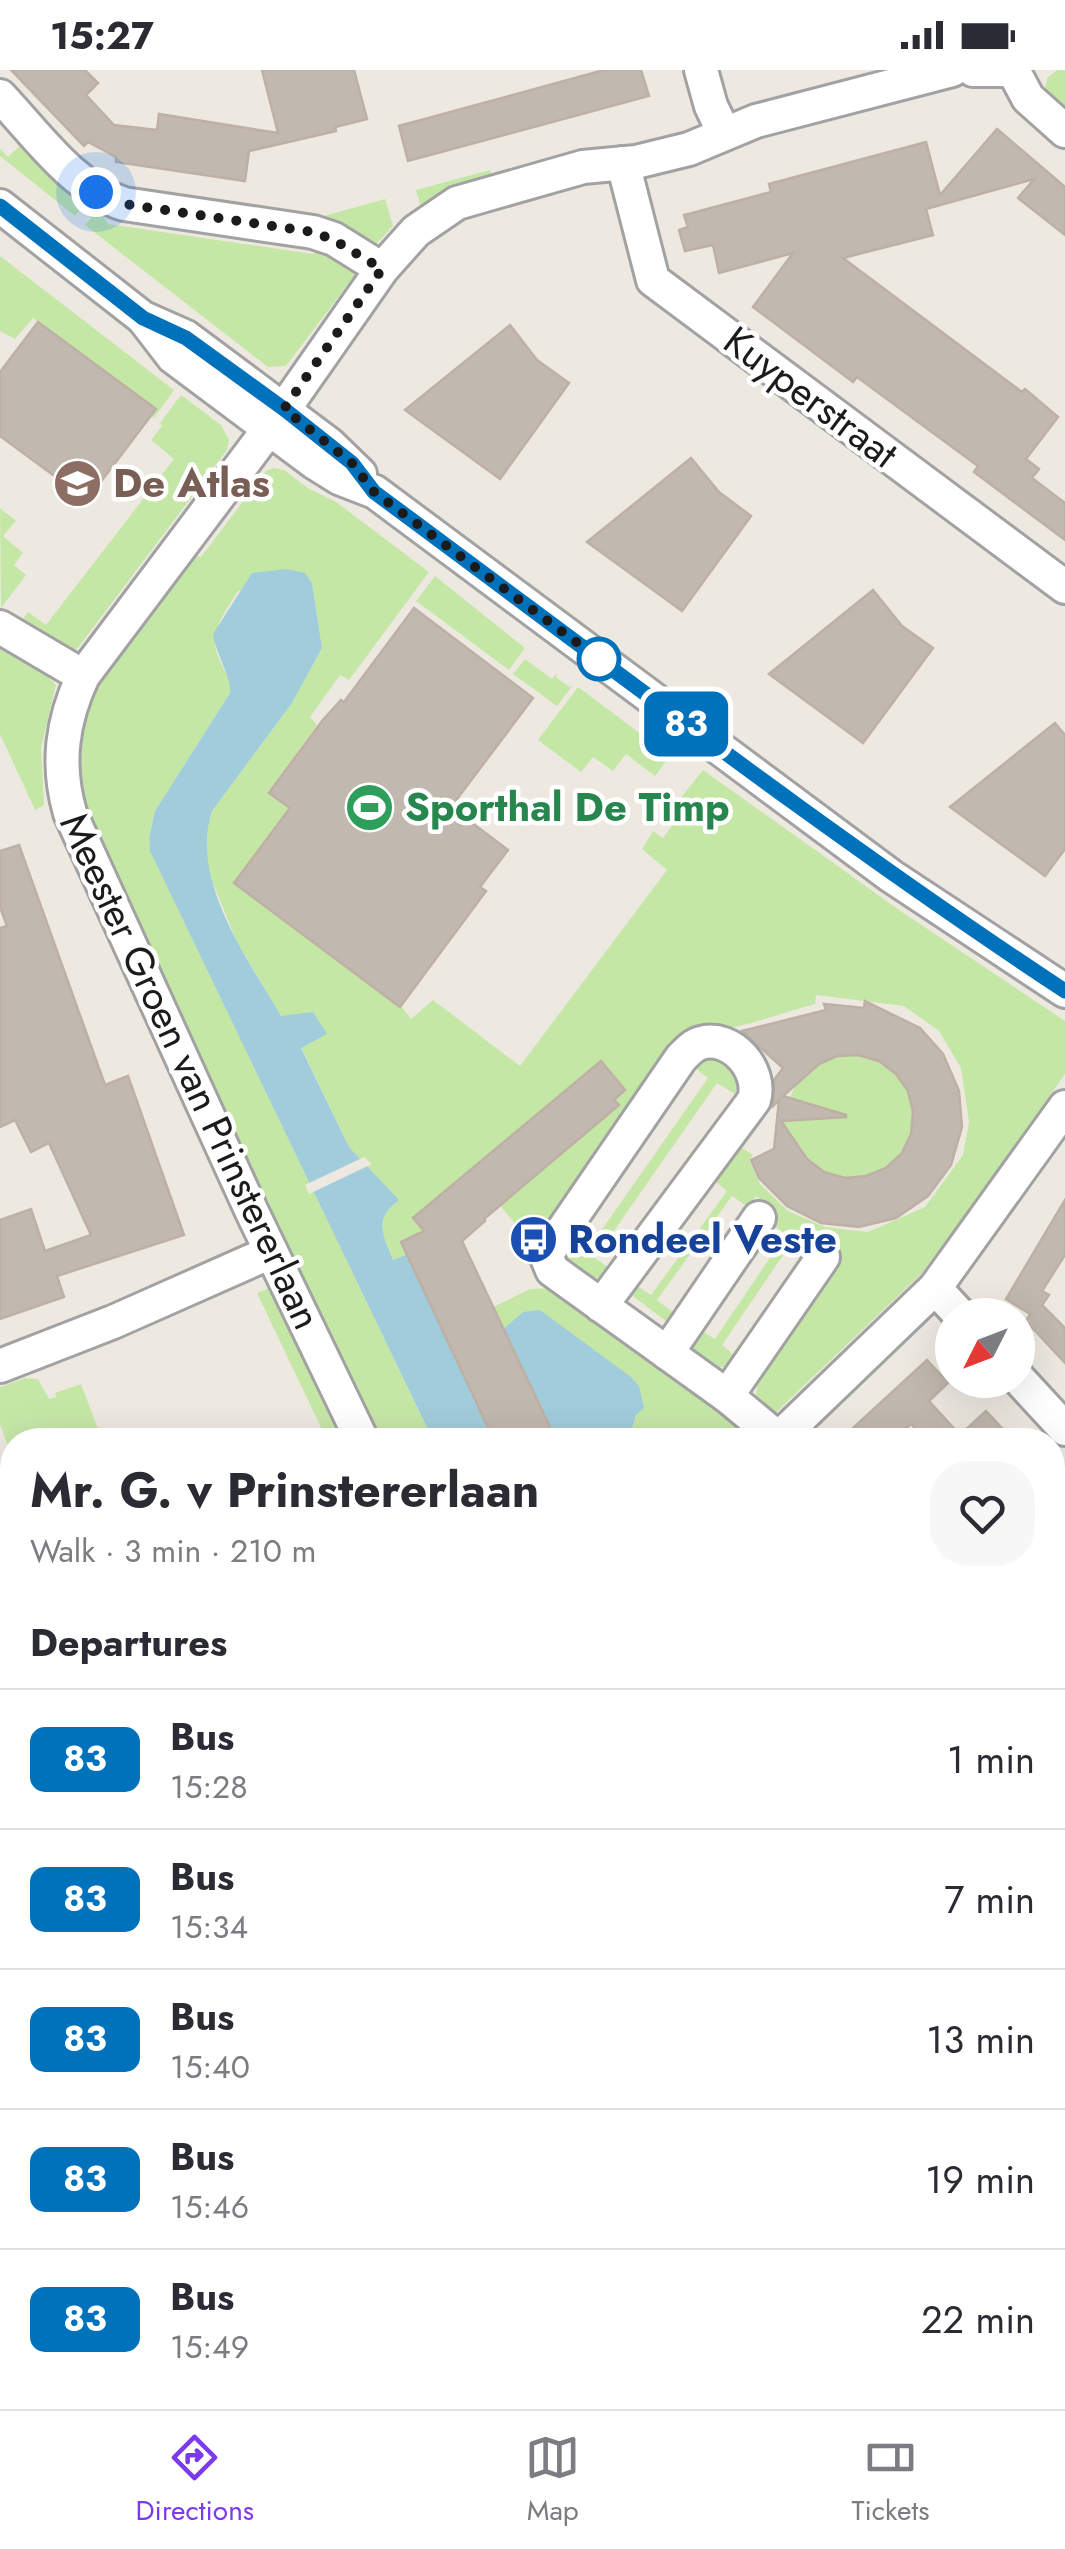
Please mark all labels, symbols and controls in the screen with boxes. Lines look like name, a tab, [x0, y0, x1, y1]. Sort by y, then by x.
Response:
text: 15:27	[50, 8, 154, 63]
your location	[71, 167, 121, 217]
street label: Kuyperstraat	[712, 312, 910, 482]
place label: De Atlas	[113, 454, 270, 512]
school or university icon: De Atlas	[52, 457, 104, 509]
unlabelled marker	[578, 638, 620, 680]
line badge: 83	[641, 692, 731, 756]
text: 83	[664, 699, 708, 749]
place label: Sporthal De Timp	[405, 778, 730, 836]
sports icon: Sporthal De Timp	[344, 781, 396, 833]
street label: Meester Groen van Prinstererlaan	[46, 803, 336, 1339]
place label: Rondeel Veste	[568, 1210, 837, 1268]
bus stop icon: Rondeel Veste	[507, 1213, 559, 1265]
north arrow	[935, 1298, 1035, 1398]
map controls	[935, 1298, 1035, 1398]
text: Mr. G. v Prinstererlaan	[30, 1456, 539, 1525]
button: heart	[930, 1461, 1035, 1566]
text: Walk · 3 min · 210 m	[30, 1528, 316, 1574]
text: Departures	[30, 1615, 227, 1670]
text: Bus	[170, 1709, 234, 1764]
text: 1 min	[947, 1732, 1035, 1787]
text: 83	[63, 1734, 107, 1784]
text: 15:28	[170, 1764, 248, 1810]
text: Bus	[170, 1849, 234, 1904]
text: 7 min	[944, 1872, 1035, 1927]
text: 83	[63, 1874, 107, 1924]
text: 15:34	[170, 1904, 248, 1950]
text: Bus	[170, 1989, 234, 2044]
text: 13 min	[926, 2012, 1035, 2067]
text: 83	[63, 2014, 107, 2064]
text: 15:40	[170, 2044, 250, 2090]
text: Bus	[170, 2129, 234, 2184]
text: 19 min	[925, 2152, 1035, 2207]
text: 83	[63, 2154, 107, 2204]
text: 15:46	[170, 2184, 249, 2230]
text: Bus	[170, 2269, 234, 2324]
text: 22 min	[921, 2292, 1035, 2347]
text: 83	[63, 2294, 107, 2344]
text: 15:49	[170, 2324, 249, 2370]
tab: Directions	[136, 2430, 254, 2531]
tab: Map	[525, 2430, 580, 2531]
tab: Tickets	[851, 2430, 929, 2531]

